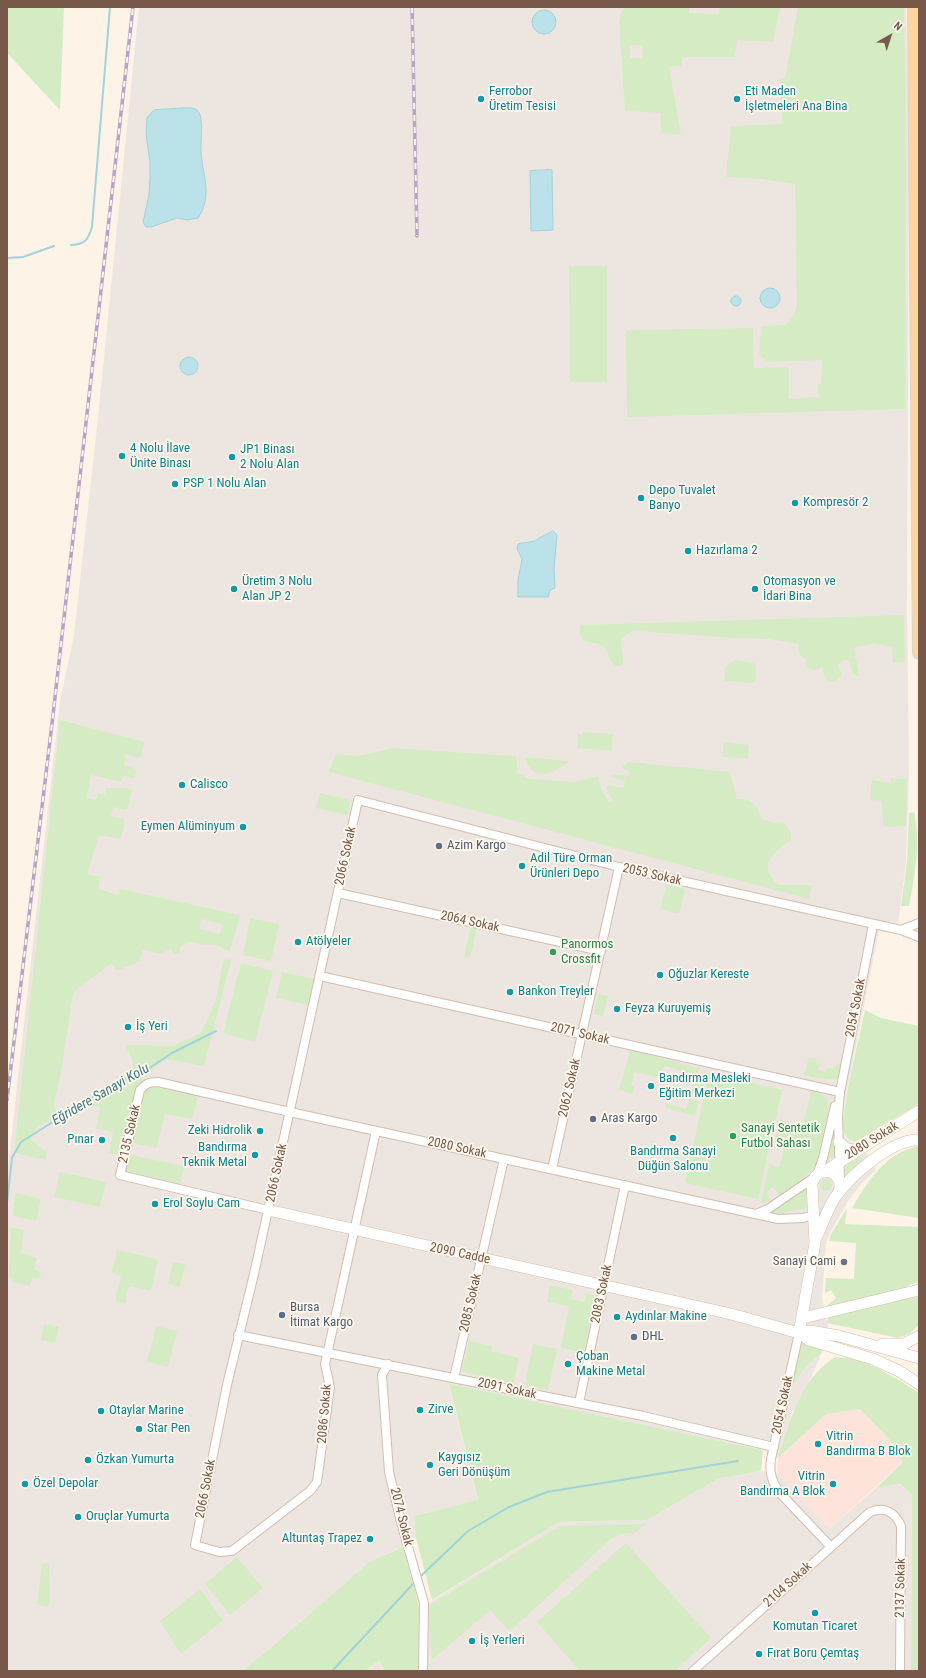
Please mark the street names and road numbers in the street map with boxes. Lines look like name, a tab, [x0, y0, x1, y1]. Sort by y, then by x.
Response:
street label: 2066 Sokak	[332, 825, 360, 887]
street label: 2053 Sokak	[621, 861, 683, 889]
street label: 2064 Sokak	[439, 908, 501, 936]
street label: 2054 Sokak	[843, 977, 869, 1039]
street label: 2071 Sokak	[549, 1020, 611, 1048]
street label: 2062 Sokak	[556, 1057, 584, 1119]
street label: 2135 Sokak	[116, 1103, 144, 1165]
street label: 2080 Sokak	[842, 1119, 902, 1163]
street label: 2080 Sokak	[426, 1134, 488, 1162]
street label: 2066 Sokak	[263, 1142, 291, 1204]
street label: 2090 Cadde	[428, 1240, 492, 1268]
street label: 2083 Sokak	[588, 1263, 616, 1325]
street label: 2085 Sokak	[457, 1272, 485, 1334]
street label: 2054 Sokak	[769, 1374, 797, 1436]
street label: 2091 Sokak	[476, 1375, 538, 1403]
street label: 2086 Sokak	[315, 1384, 335, 1444]
street label: 2066 Sokak	[193, 1458, 219, 1520]
street label: 2074 Sokak	[386, 1486, 416, 1548]
street label: 2137 Sokak	[893, 1558, 909, 1618]
street label: 2104 Sokak	[761, 1559, 815, 1611]

